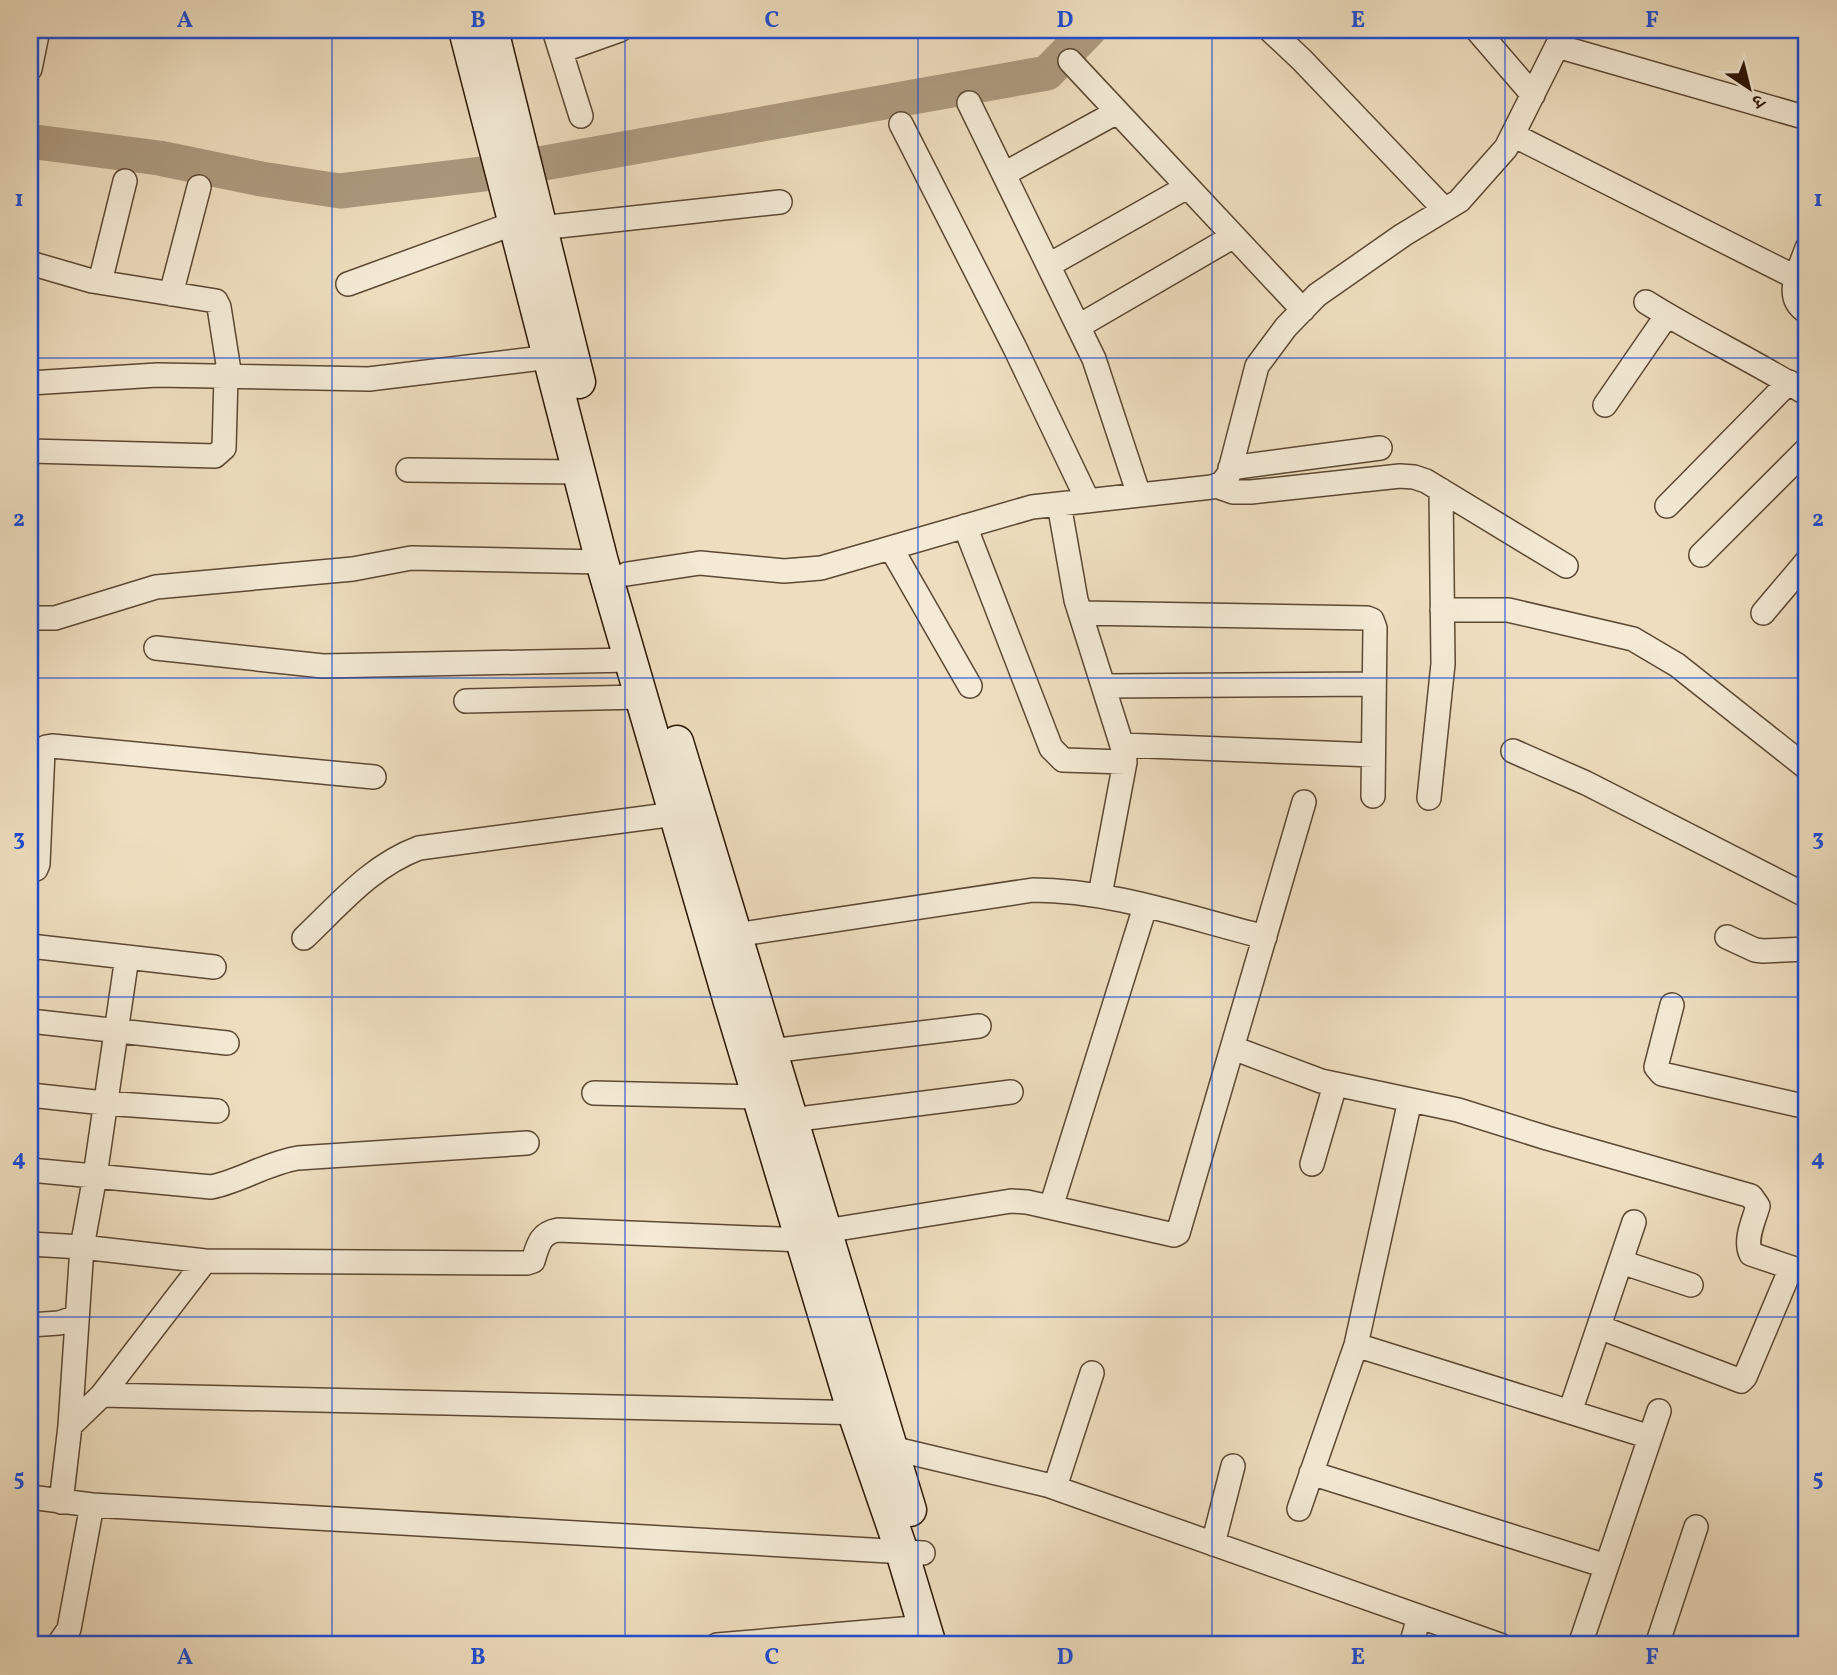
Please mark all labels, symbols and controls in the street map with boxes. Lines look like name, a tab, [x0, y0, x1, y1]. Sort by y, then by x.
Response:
text: A	[177, 5, 193, 37]
text: B	[470, 5, 486, 37]
text: C	[765, 5, 779, 37]
text: D	[1057, 5, 1074, 37]
text: E	[1351, 5, 1365, 37]
text: F	[1645, 5, 1659, 37]
north arrow	[1714, 52, 1784, 122]
text: उ	[1745, 86, 1771, 114]
text: 1	[14, 184, 24, 216]
text: 1	[1813, 184, 1823, 216]
text: 2	[13, 504, 25, 536]
text: 2	[1812, 504, 1824, 536]
text: 3	[13, 823, 25, 855]
text: 3	[1812, 823, 1824, 855]
text: 4	[12, 1143, 26, 1175]
text: 4	[1811, 1143, 1825, 1175]
text: 5	[13, 1463, 25, 1495]
text: 5	[1812, 1463, 1824, 1495]
text: A	[177, 1642, 193, 1674]
text: B	[470, 1642, 486, 1674]
text: C	[765, 1642, 779, 1674]
text: D	[1057, 1642, 1074, 1674]
text: E	[1351, 1642, 1365, 1674]
text: F	[1645, 1642, 1659, 1674]

